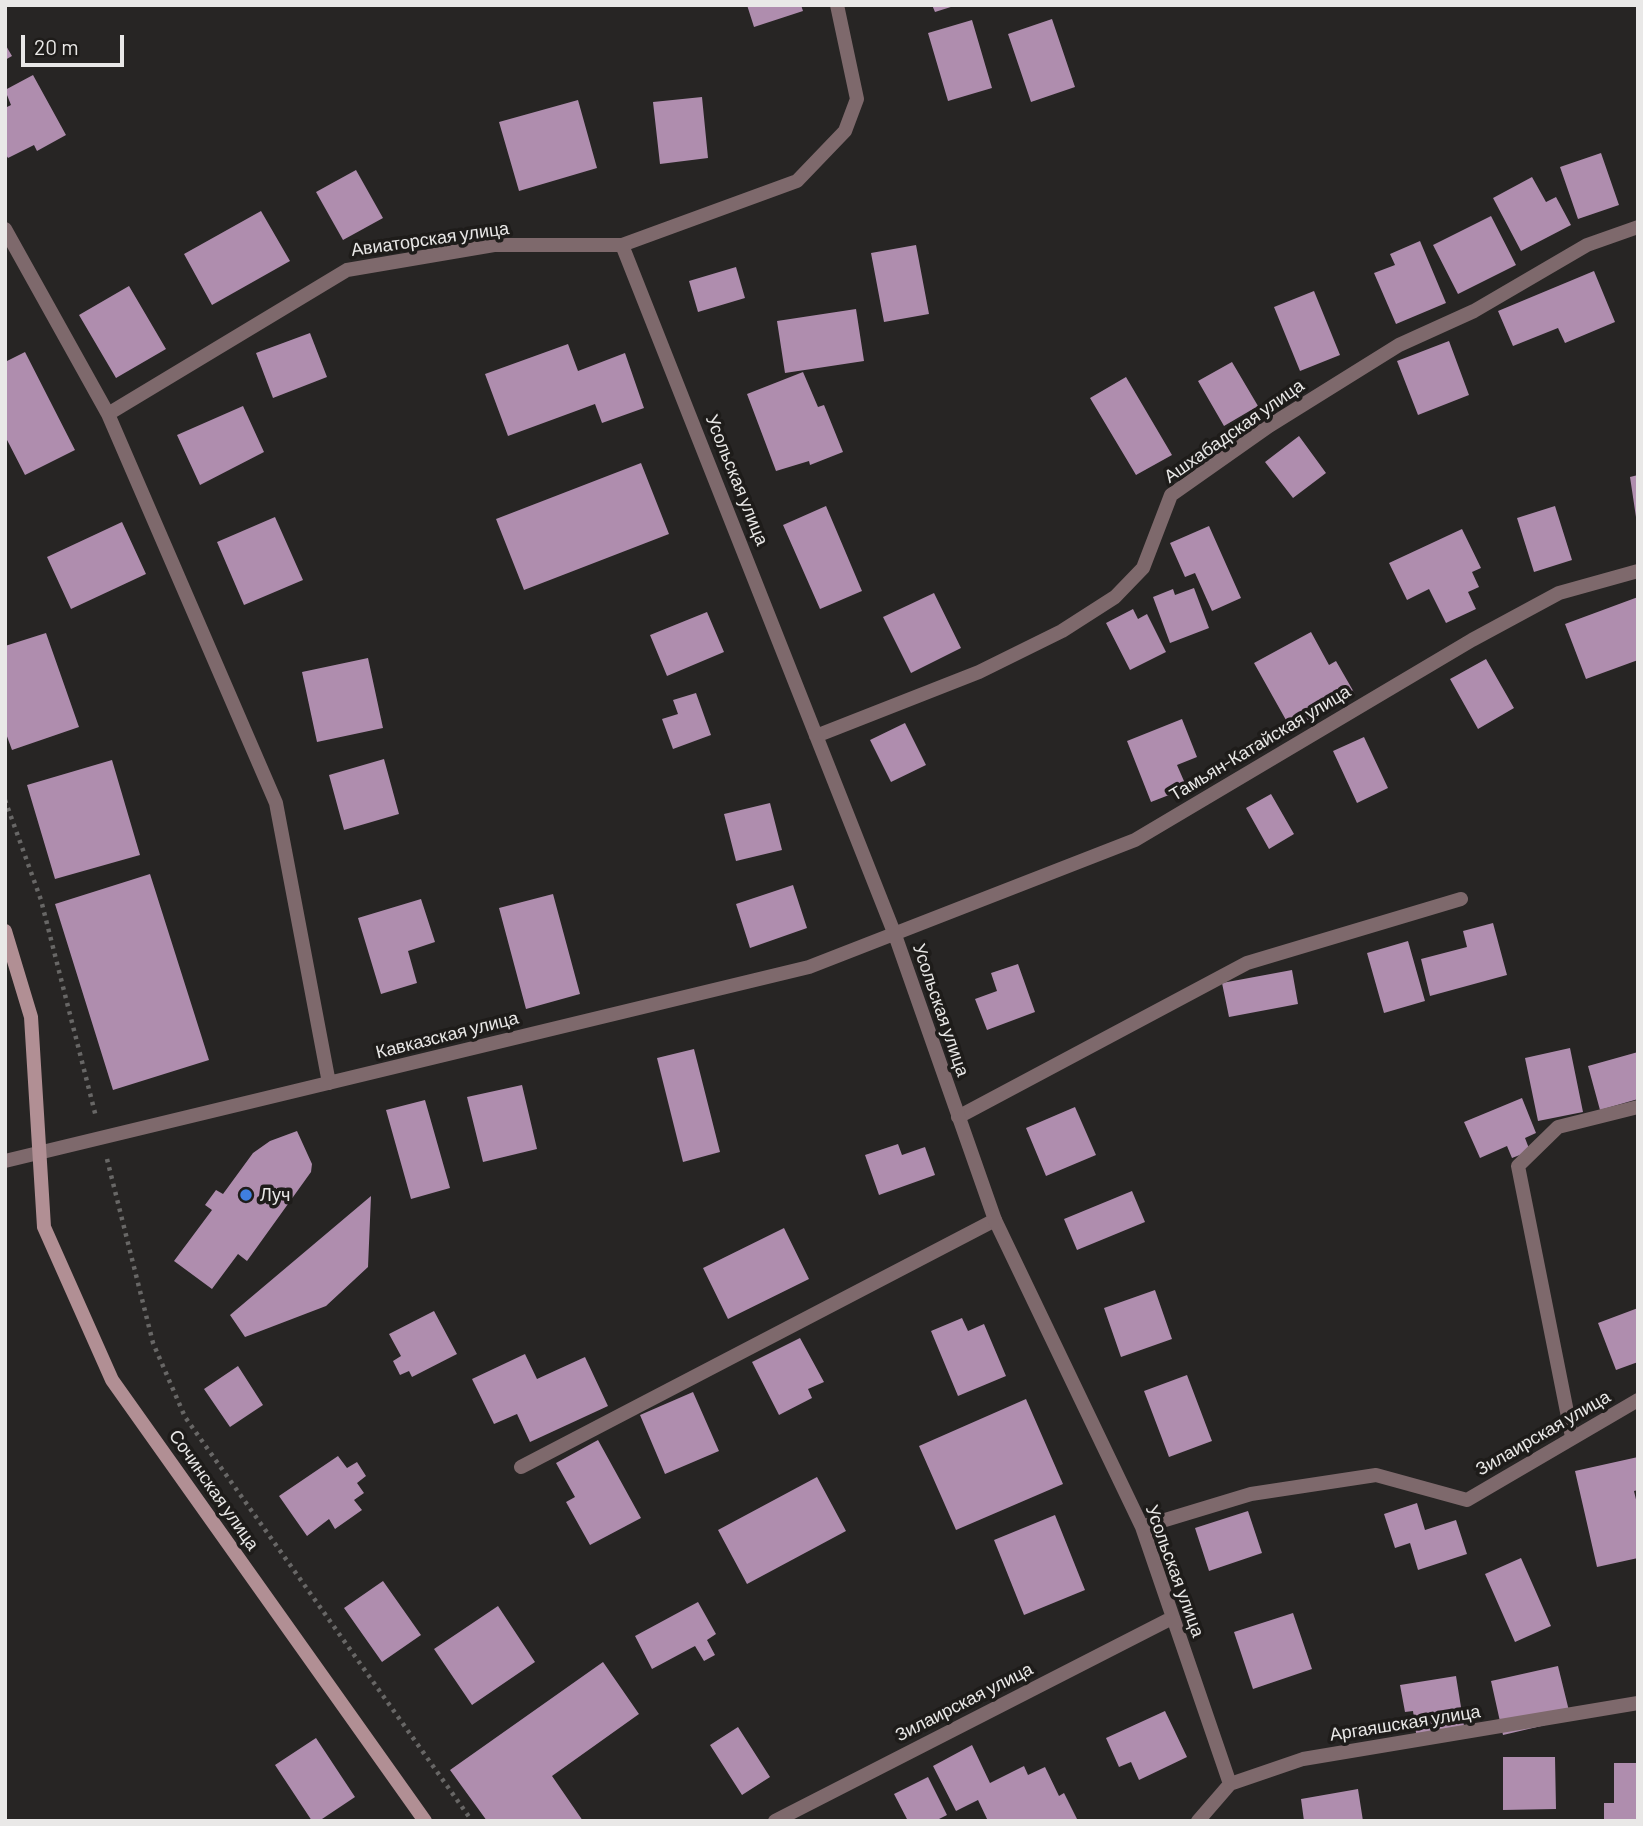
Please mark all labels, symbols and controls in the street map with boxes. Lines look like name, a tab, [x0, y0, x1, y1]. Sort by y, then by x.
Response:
scale bar	[24, 21, 128, 65]
text: 20 m	[34, 34, 79, 59]
street label: Авиаторская улица	[350, 217, 510, 261]
street label: Ашхабадская улица	[1160, 375, 1308, 487]
street label: Усольская улица	[701, 411, 773, 549]
street label: Тамьян-Катайская улица	[1166, 680, 1354, 806]
street label: Усольская улица	[908, 941, 974, 1079]
street label: Кавказская улица	[373, 1007, 521, 1063]
place label: Луч	[260, 1184, 290, 1206]
marker: Луч	[238, 1187, 254, 1203]
street label: Зилаирская улица	[1472, 1386, 1614, 1480]
street label: Сочинская улица	[164, 1426, 264, 1554]
street label: Усольская улица	[1141, 1502, 1209, 1640]
street label: Зилаирская улица	[892, 1658, 1036, 1746]
street label: Аргаяшская улица	[1328, 1700, 1482, 1746]

